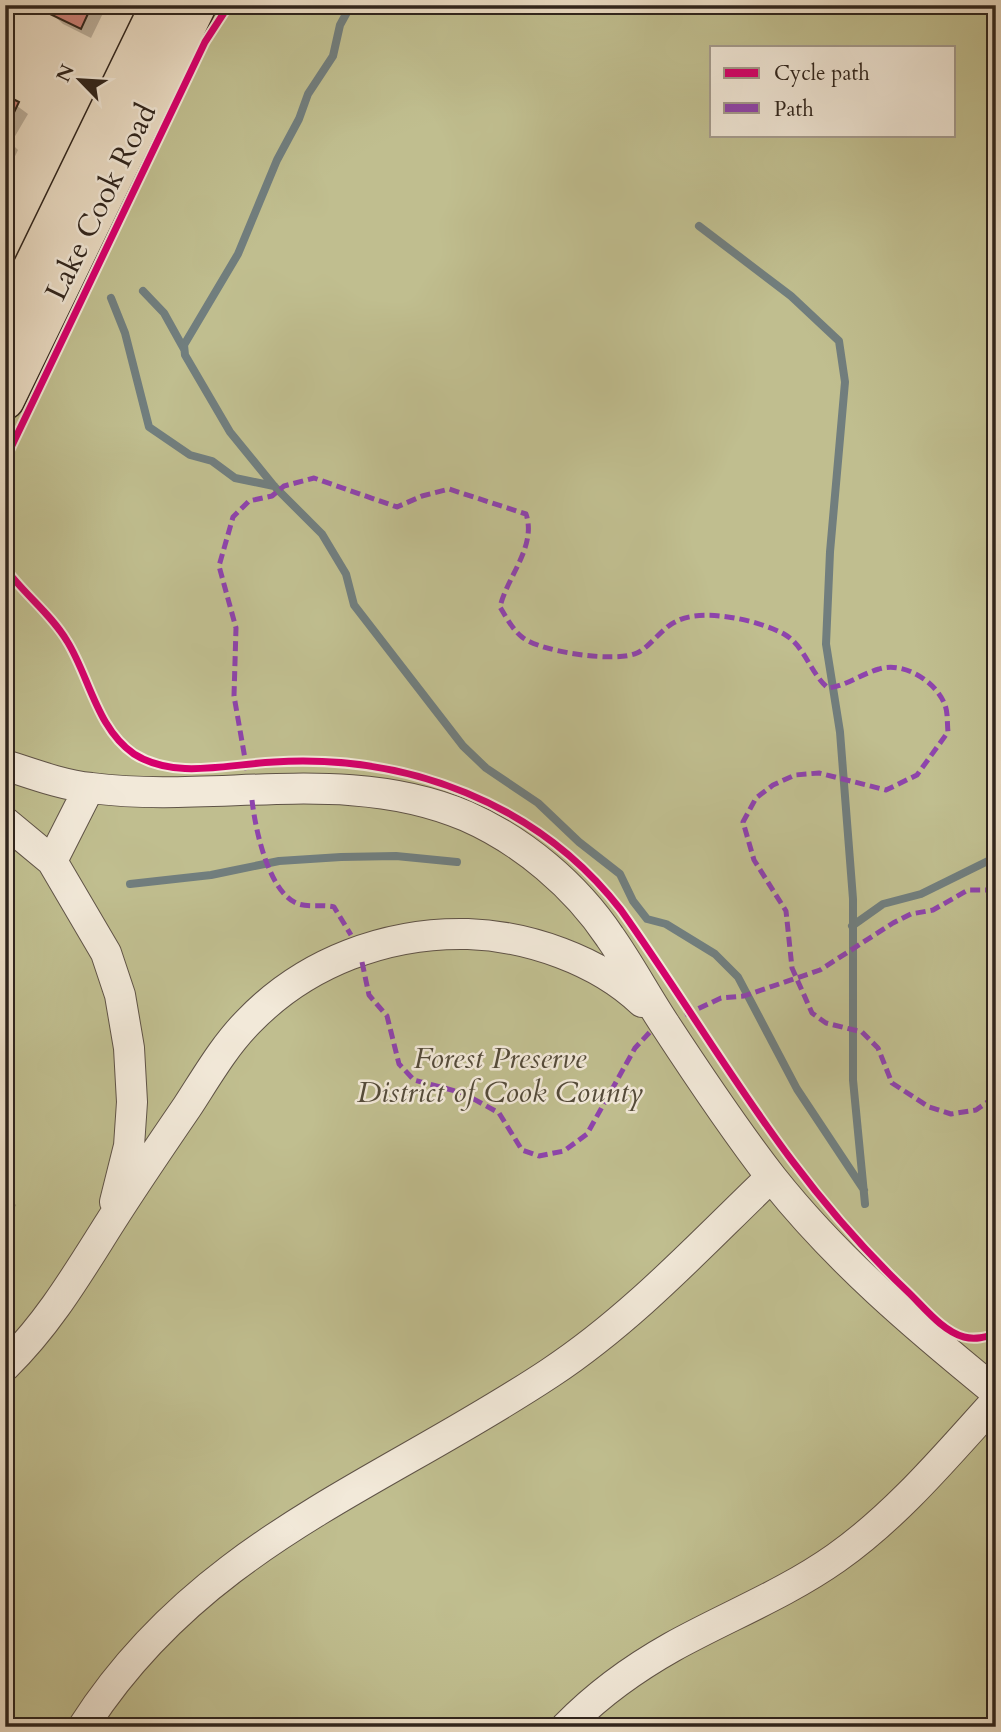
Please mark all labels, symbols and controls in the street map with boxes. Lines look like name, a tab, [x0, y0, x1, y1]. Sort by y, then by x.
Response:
north arrow	[46, 46, 116, 116]
legend	[710, 46, 956, 136]
text: Cycle path	[774, 59, 870, 88]
text: N	[50, 60, 81, 86]
text: Path	[774, 95, 814, 124]
street label: Lake Cook Road	[36, 97, 166, 307]
park label: Forest Preserve District of Cook County	[357, 1038, 643, 1113]

